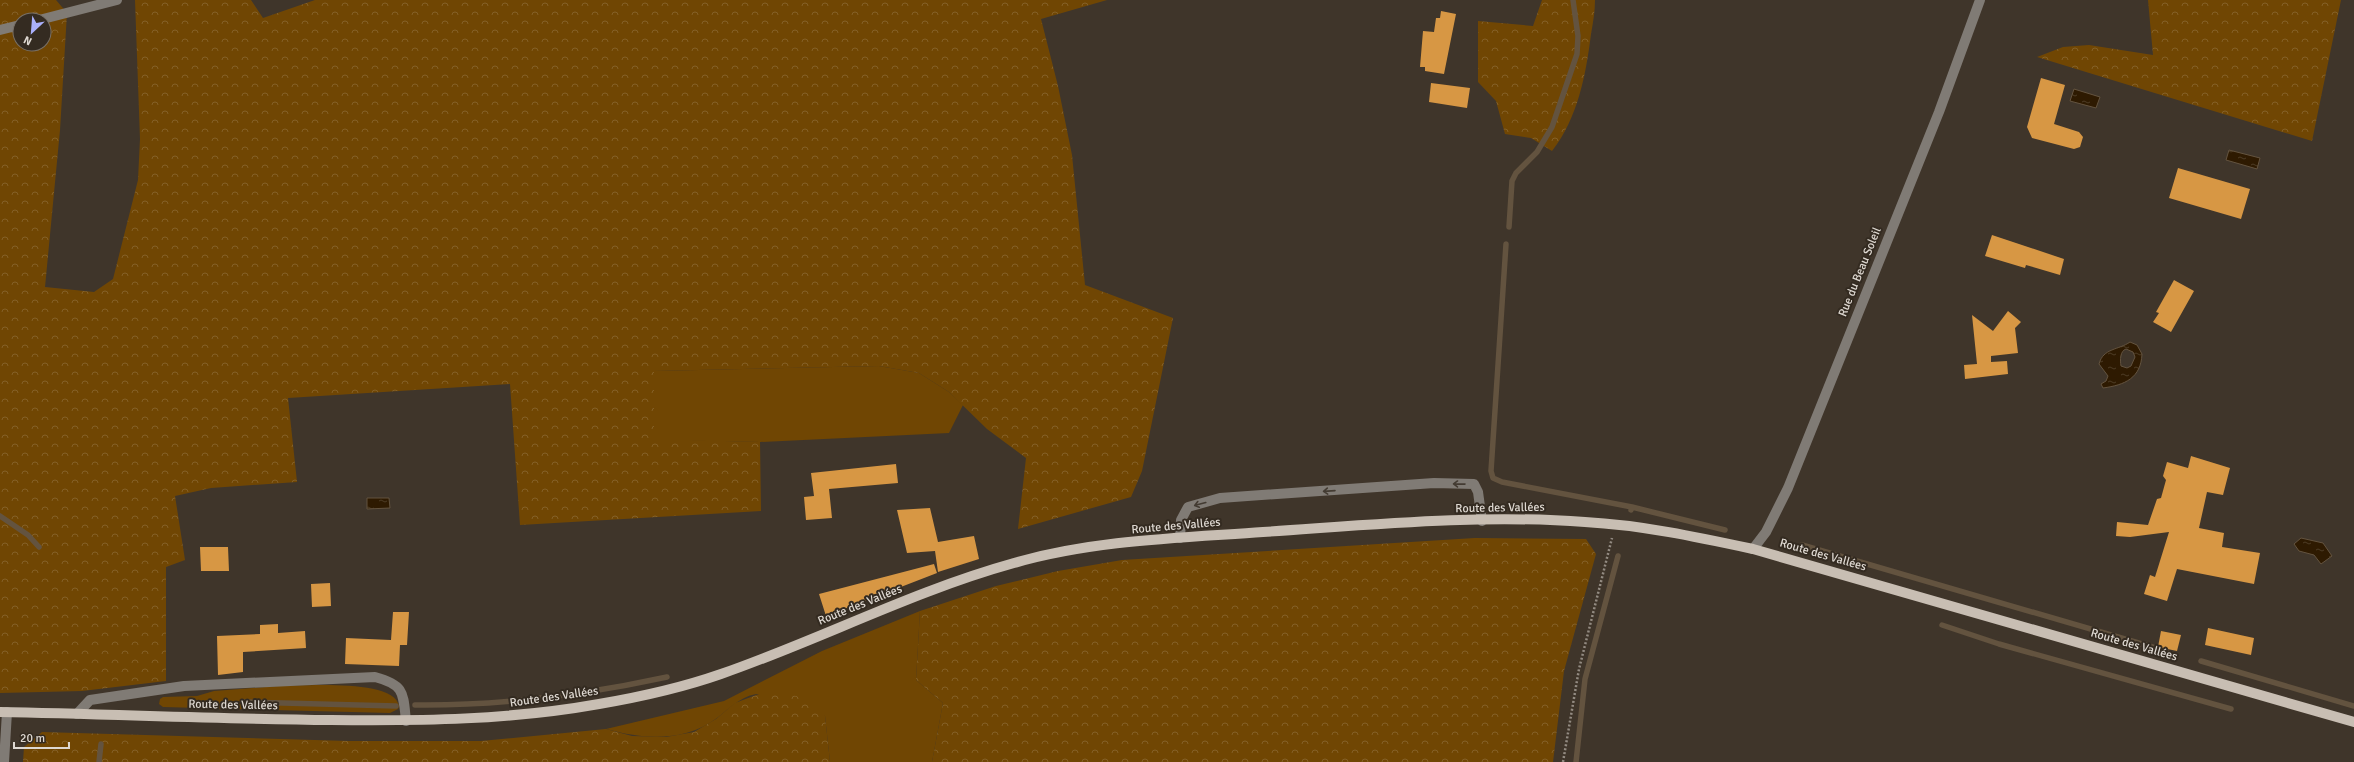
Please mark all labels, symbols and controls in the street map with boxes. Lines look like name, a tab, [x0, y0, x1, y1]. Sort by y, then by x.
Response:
north arrow	[12, 12, 52, 52]
text: N	[22, 33, 34, 48]
street label: Rue du Beau Soleil	[1835, 225, 1885, 319]
one-way arrow	[1453, 480, 1466, 488]
one-way arrow	[1323, 487, 1336, 494]
street label: Route des Vallées	[1455, 500, 1545, 516]
one-way arrow	[1194, 501, 1207, 508]
street label: Route des Vallées	[1131, 515, 1221, 537]
street label: Route des Vallées	[1778, 535, 1868, 575]
street label: Route des Vallées	[816, 581, 904, 629]
street label: Route des Vallées	[2089, 625, 2179, 665]
street label: Route des Vallées	[509, 683, 599, 711]
street label: Route des Vallées	[188, 697, 278, 713]
scale bar	[14, 724, 69, 750]
text: 20 m	[20, 731, 45, 746]

